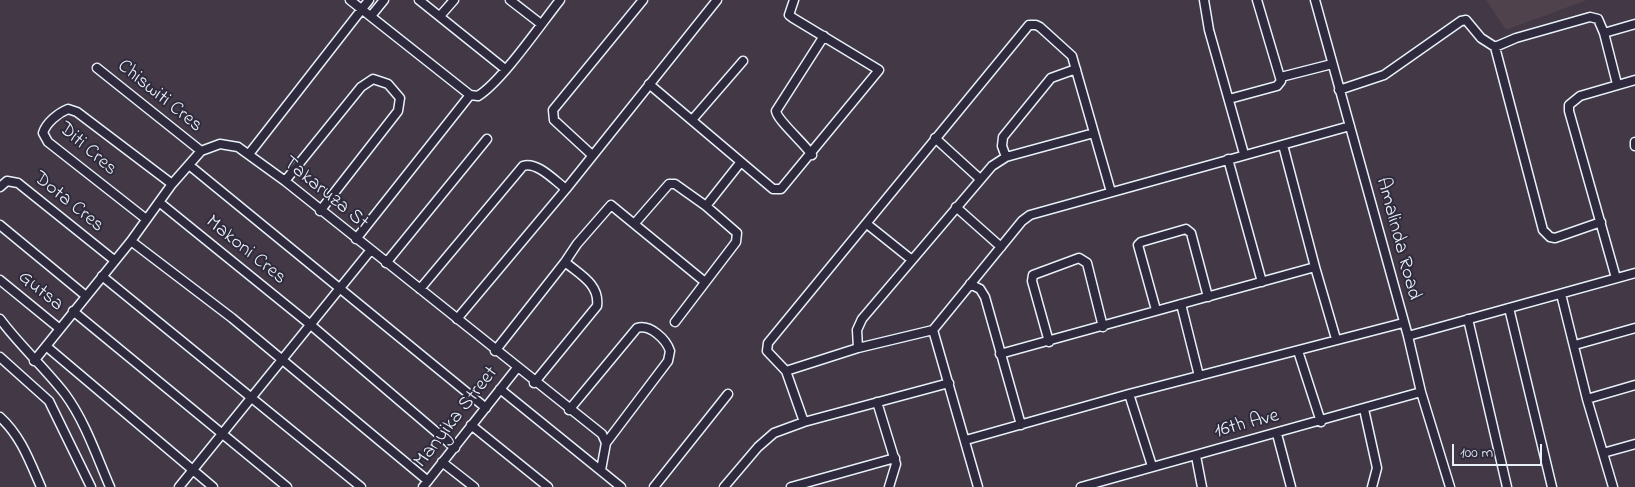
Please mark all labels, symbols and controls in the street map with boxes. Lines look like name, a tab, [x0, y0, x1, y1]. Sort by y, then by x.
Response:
street label: Chiswiti Cres	[112, 55, 206, 139]
street label: Diti Cres	[53, 118, 121, 182]
street label: Takaruza St	[277, 152, 373, 236]
street label: Dota Cres	[28, 167, 108, 239]
street label: Amalinda Road	[1369, 175, 1425, 303]
street label: Makoni Cres	[200, 211, 290, 291]
street label: Gutsa	[12, 266, 68, 318]
street label: Manyika Street	[410, 362, 504, 474]
street label: 16th Ave	[1212, 405, 1282, 445]
scale bar	[1455, 434, 1545, 466]
text: 100 m	[1460, 442, 1493, 464]

